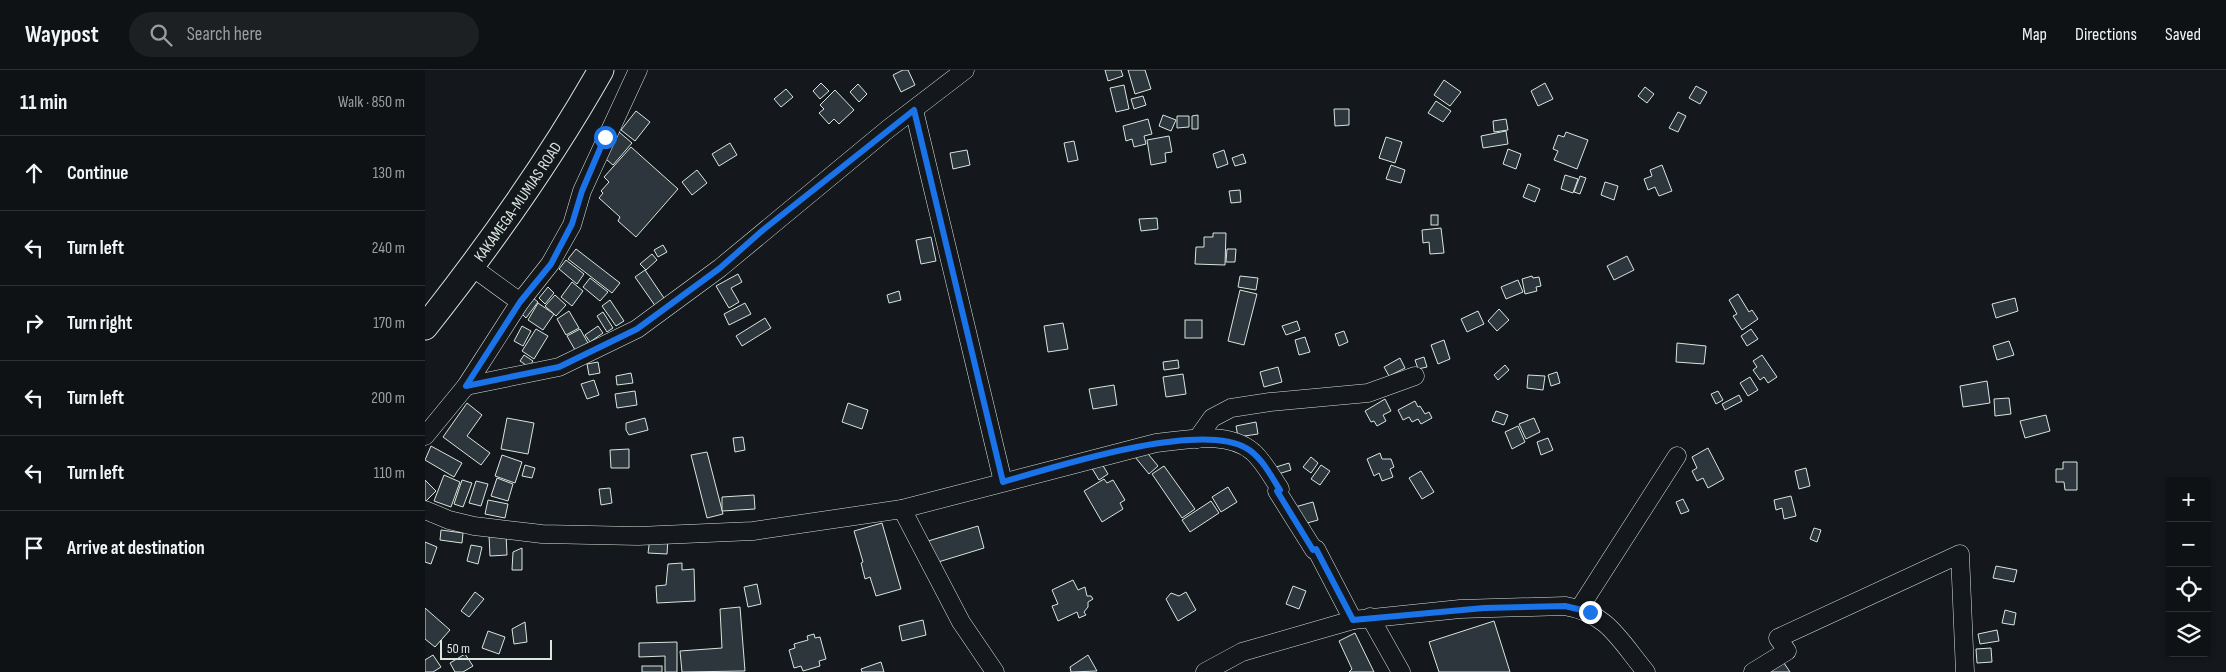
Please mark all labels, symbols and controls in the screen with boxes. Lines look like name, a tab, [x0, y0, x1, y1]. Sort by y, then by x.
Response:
search box	[129, 12, 479, 57]
text: Waypost	[25, 20, 99, 49]
icon: search	[147, 21, 175, 49]
text: Search here	[187, 23, 262, 46]
text: Map	[2022, 24, 2047, 45]
text: Directions	[2075, 24, 2137, 45]
text: Saved	[2165, 24, 2201, 45]
text: 11 min	[20, 90, 67, 115]
text: Walk · 850 m	[338, 93, 405, 112]
route start	[594, 126, 617, 149]
street label: KAKAMEGA-MUMIAS ROAD	[471, 139, 566, 266]
icon: ahead	[20, 159, 48, 187]
text: Continue	[67, 162, 128, 185]
text: 130 m	[373, 164, 405, 183]
icon: left	[20, 234, 48, 262]
text: Turn left	[67, 237, 124, 260]
text: 240 m	[372, 239, 405, 258]
icon: right	[20, 309, 48, 337]
text: Turn right	[67, 312, 132, 335]
text: 170 m	[373, 314, 405, 333]
icon: left	[20, 384, 48, 412]
text: Turn left	[67, 387, 124, 410]
text: 200 m	[371, 389, 405, 408]
icon: left	[20, 459, 48, 487]
text: Turn left	[67, 462, 124, 485]
text: 110 m	[374, 464, 405, 483]
map controls	[2166, 477, 2211, 657]
button: +	[2166, 477, 2211, 522]
button: −	[2166, 522, 2211, 567]
icon: arrive	[20, 534, 48, 562]
text: Arrive at destination	[67, 537, 205, 560]
button: locate	[2166, 567, 2211, 612]
route end	[1579, 601, 1602, 624]
button: layers	[2166, 612, 2211, 657]
scale bar	[440, 637, 553, 660]
text: 50 m	[447, 640, 470, 657]

